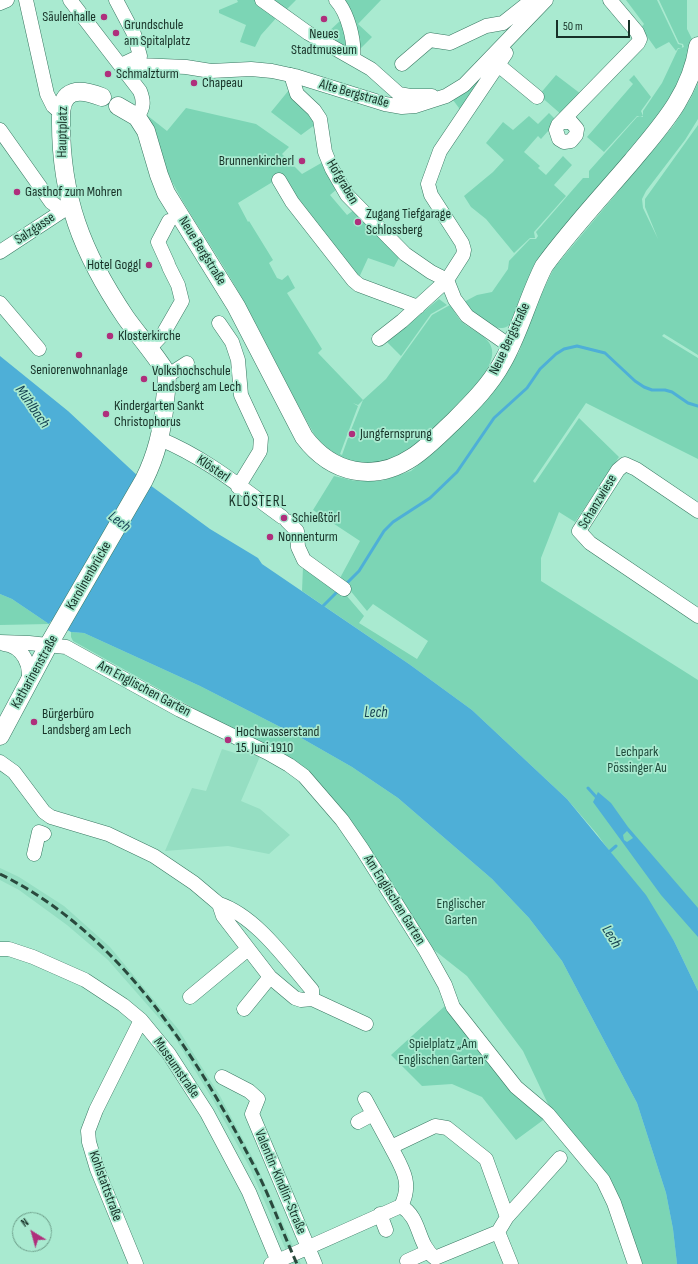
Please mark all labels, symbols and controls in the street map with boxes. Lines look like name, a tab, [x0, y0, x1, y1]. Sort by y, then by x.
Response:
place label: Säulenhalle	[42, 9, 96, 25]
marker: Säulenhalle	[99, 12, 109, 22]
scale bar	[558, 12, 632, 38]
marker: Neues Stadtmuseum	[319, 14, 329, 24]
place label: Grundschule am Spitalplatz	[124, 17, 190, 50]
text: 50 m	[563, 19, 583, 34]
place label: Neues Stadtmuseum	[291, 26, 357, 58]
marker: Grundschule am Spitalplatz	[111, 28, 121, 38]
place label: Schmalzturm	[116, 66, 179, 82]
marker: Schmalzturm	[103, 69, 113, 79]
place label: Chapeau	[202, 75, 243, 91]
street label: Alte Bergstraße	[317, 76, 391, 112]
marker: Chapeau	[189, 78, 199, 88]
street label: Hauptplatz	[54, 106, 72, 158]
place label: Brunnenkircherl	[219, 153, 294, 169]
marker: Brunnenkircherl	[297, 156, 307, 166]
street label: Hofgraben	[322, 157, 362, 207]
place label: Gasthof zum Mohren	[25, 184, 122, 200]
marker: Gasthof zum Mohren	[12, 187, 22, 197]
place label: Zugang Tiefgarage Schlossberg	[366, 206, 451, 238]
street label: Salzgasse	[12, 209, 58, 249]
street label: Neue Bergstraße	[174, 214, 230, 288]
marker: Zugang Tiefgarage Schlossberg	[353, 217, 363, 227]
place label: Hotel Goggl	[87, 257, 141, 273]
marker: Hotel Goggl	[144, 260, 154, 270]
street label: Neue Bergstraße	[486, 300, 534, 378]
place label: Klosterkirche	[118, 328, 181, 344]
marker: Klosterkirche	[105, 331, 115, 341]
marker: Seniorenwohnanlage	[74, 350, 84, 360]
place label: Seniorenwohnanlage	[30, 362, 128, 378]
place label: Volkshochschule Landsberg am Lech	[152, 363, 241, 396]
marker: Volkshochschule Landsberg am Lech	[139, 374, 149, 384]
water label: Mühlbach	[11, 382, 53, 432]
place label: Kindergarten Sankt Christophorus	[114, 398, 204, 430]
marker: Kindergarten Sankt Christophorus	[101, 409, 111, 419]
place label: Jungfernsprung	[360, 426, 432, 442]
marker: Jungfernsprung	[347, 429, 357, 439]
street label: Klösterl	[193, 452, 233, 486]
street label: Schanzwiese	[575, 472, 621, 532]
district label: KLÖSTERL	[229, 493, 287, 511]
water label: Lech	[104, 508, 134, 536]
place label: Schießtörl	[292, 510, 340, 526]
marker: Schießtörl	[279, 513, 289, 523]
place label: Nonnenturm	[278, 529, 338, 545]
marker: Nonnenturm	[265, 532, 275, 542]
street label: Karolinenbrücke	[63, 539, 115, 613]
street label: Katharinenstraße	[8, 632, 62, 712]
street label: Am Englischen Garten	[95, 657, 193, 721]
water label: Lech	[364, 704, 388, 722]
place label: Bürgerbüro Landsberg am Lech	[42, 706, 131, 738]
marker: Bürgerbüro Landsberg am Lech	[29, 717, 39, 727]
place label: Hochwasserstand 15. Juni 1910	[236, 724, 319, 756]
marker: Hochwasserstand 15. Juni 1910	[223, 735, 233, 745]
park label: Lechpark Pössinger Au	[607, 744, 667, 776]
street label: Am Englischen Garten	[360, 852, 428, 948]
park label: Englischer Garten	[436, 896, 486, 928]
water label: Lech	[597, 922, 625, 952]
street label: Museumstraße	[149, 1035, 203, 1101]
park label: Spielplatz „Am Englischen Garten“	[398, 1036, 488, 1068]
street label: Valentin-Kindlin-Straße	[250, 1127, 310, 1237]
street label: Kohlstattstraße	[85, 1149, 125, 1223]
north arrow	[12, 1212, 52, 1252]
text: N	[19, 1216, 31, 1230]

